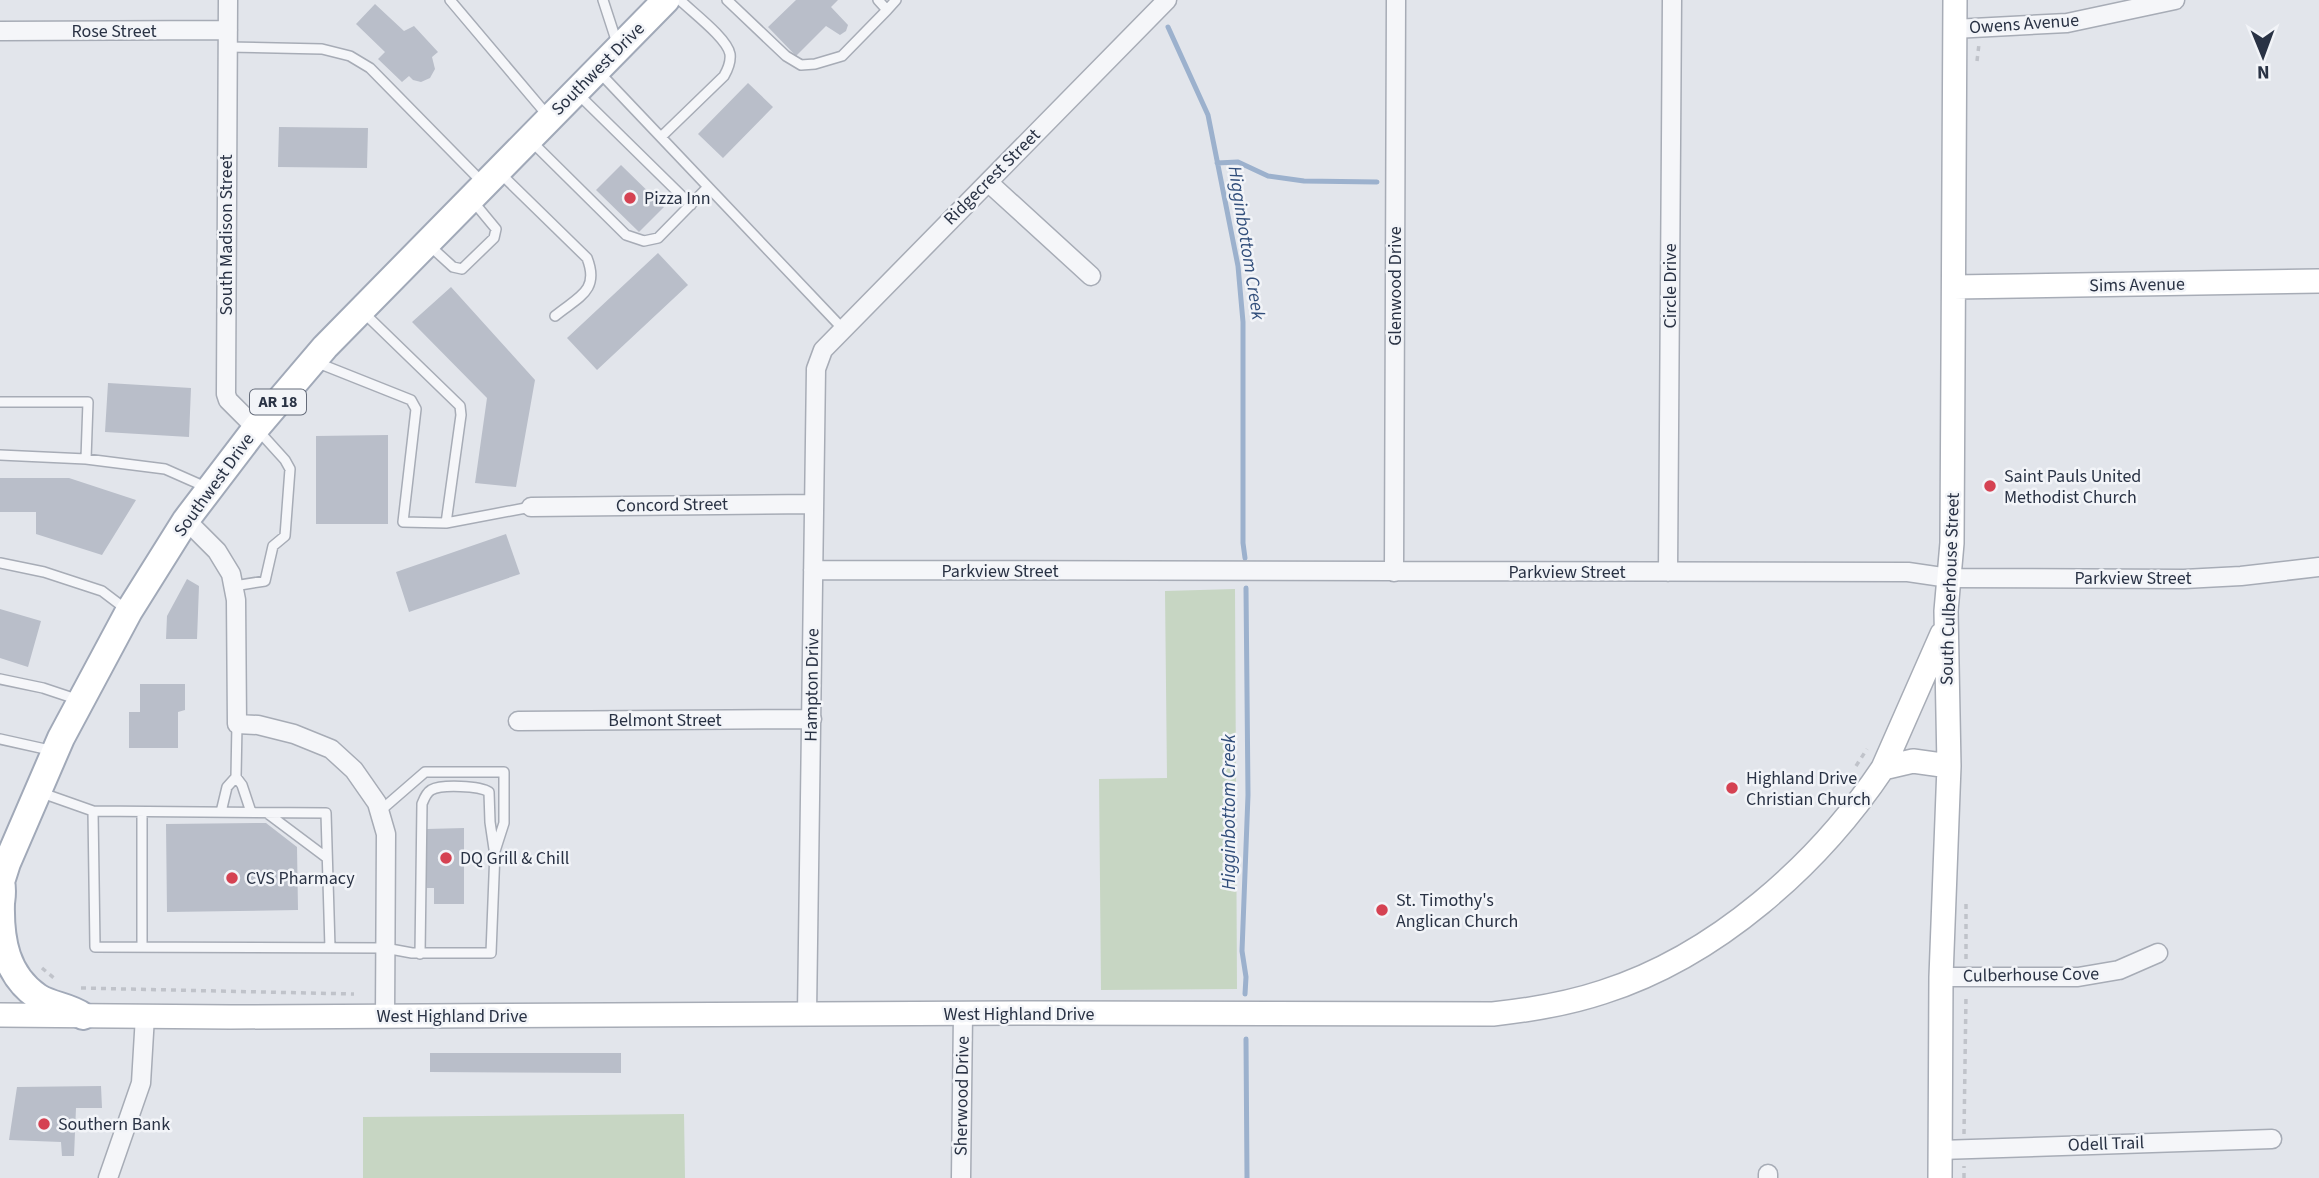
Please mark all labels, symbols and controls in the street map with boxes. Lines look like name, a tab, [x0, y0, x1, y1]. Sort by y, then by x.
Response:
street label: Owens Avenue	[1968, 8, 2080, 40]
street label: Southwest Drive	[546, 17, 650, 121]
street label: Rose Street	[72, 19, 156, 44]
north arrow	[2228, 21, 2298, 91]
text: N	[2257, 58, 2270, 85]
street label: Ridgecrest Street	[938, 123, 1046, 231]
street label: South Madison Street	[214, 154, 239, 316]
water label: Higginbottom Creek	[1220, 164, 1272, 323]
place label: Pizza Inn	[644, 186, 711, 211]
marker: Pizza Inn	[622, 190, 638, 206]
street label: Glenwood Drive	[1383, 226, 1408, 346]
street label: Circle Drive	[1658, 243, 1683, 329]
street label: Sims Avenue	[2089, 272, 2185, 298]
road number: AR 18	[250, 390, 306, 414]
street label: Southwest Drive	[168, 428, 260, 542]
place label: Saint Pauls United Methodist Church	[2004, 464, 2141, 510]
marker: Saint Pauls United Methodist Church	[1982, 478, 1998, 494]
street label: Concord Street	[616, 492, 728, 518]
street label: South Culberhouse Street	[1934, 492, 1966, 686]
street label: Parkview Street	[941, 559, 1059, 584]
street label: Parkview Street	[1508, 560, 1626, 585]
street label: Parkview Street	[2074, 566, 2192, 591]
street label: Hampton Drive	[799, 628, 825, 742]
street label: Belmont Street	[608, 708, 722, 733]
water label: Higginbottom Creek	[1216, 733, 1243, 890]
place label: Highland Drive Christian Church	[1746, 766, 1871, 812]
marker: Highland Drive Christian Church	[1724, 780, 1740, 796]
place label: DQ Grill & Chill	[460, 846, 569, 871]
marker: DQ Grill & Chill	[438, 850, 454, 866]
place label: CVS Pharmacy	[246, 866, 355, 891]
marker: CVS Pharmacy	[224, 870, 240, 886]
place label: St. Timothy's Anglican Church	[1396, 888, 1518, 934]
marker: St. Timothy's Anglican Church	[1374, 902, 1390, 918]
street label: Culberhouse Cove	[1963, 961, 2099, 989]
street label: West Highland Drive	[943, 1002, 1095, 1027]
street label: West Highland Drive	[376, 1004, 528, 1029]
street label: Sherwood Drive	[948, 1036, 976, 1156]
place label: Southern Bank	[58, 1112, 170, 1137]
marker: Southern Bank	[36, 1116, 52, 1132]
street label: Odell Trail	[2067, 1130, 2145, 1158]

